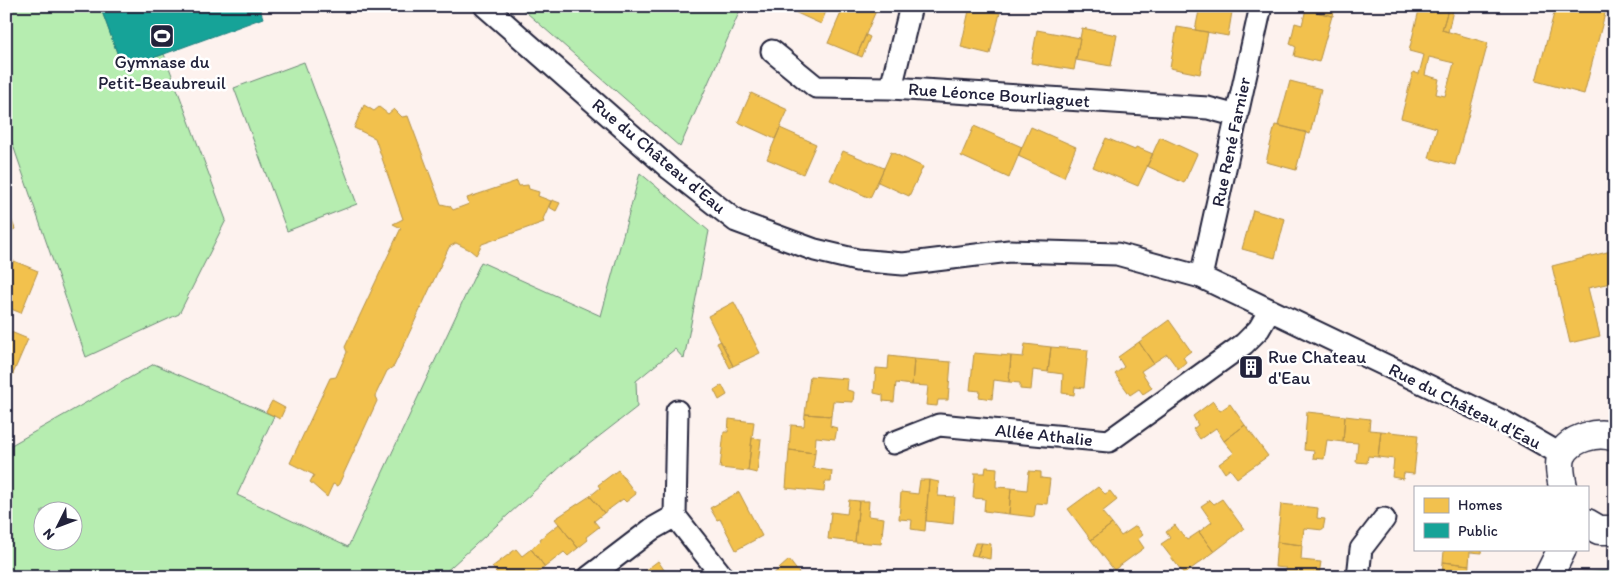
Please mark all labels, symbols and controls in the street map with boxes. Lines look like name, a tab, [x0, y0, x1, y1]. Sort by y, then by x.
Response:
sports icon: Gymnase du Petit-Beaubreuil	[149, 23, 175, 49]
place label: Gymnase du Petit-Beaubreuil	[98, 51, 226, 94]
street label: Rue René Farnier	[1207, 74, 1256, 209]
street label: Rue Léonce Bourliaguet	[907, 78, 1091, 112]
street label: Rue du Château d'Eau	[587, 93, 731, 219]
place label: Rue Chateau d'Eau	[1268, 346, 1366, 389]
building icon: Rue Chateau d'Eau	[1238, 354, 1264, 380]
street label: Rue du Château d'Eau	[1385, 358, 1545, 454]
street label: Allée Athalie	[994, 419, 1094, 451]
legend	[1414, 486, 1588, 550]
text: Homes	[1458, 496, 1503, 514]
north arrow	[32, 500, 82, 550]
text: Public	[1458, 522, 1498, 540]
text: N	[39, 525, 58, 544]

